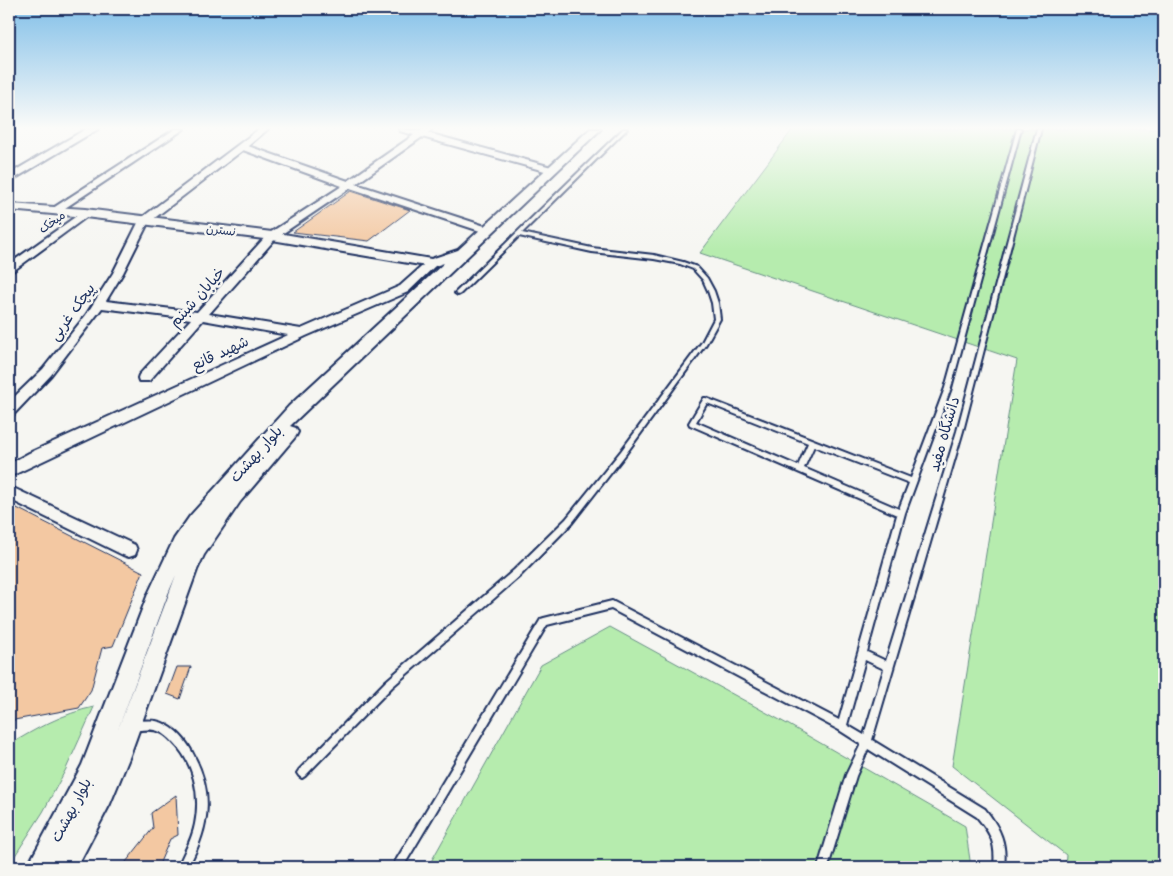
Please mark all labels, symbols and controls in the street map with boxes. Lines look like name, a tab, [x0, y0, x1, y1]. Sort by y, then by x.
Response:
street label: میخک	[36, 207, 68, 237]
street label: نسترن	[205, 220, 237, 240]
street label: خیابان شبنم	[165, 263, 231, 333]
street label: پیچک غربی	[44, 279, 100, 345]
street label: شهید قانع	[188, 331, 252, 376]
street label: دانشگاه مفید	[924, 394, 964, 474]
street label: بلوار بهشت	[225, 421, 287, 487]
street label: بلوار بهشت	[46, 774, 96, 846]

